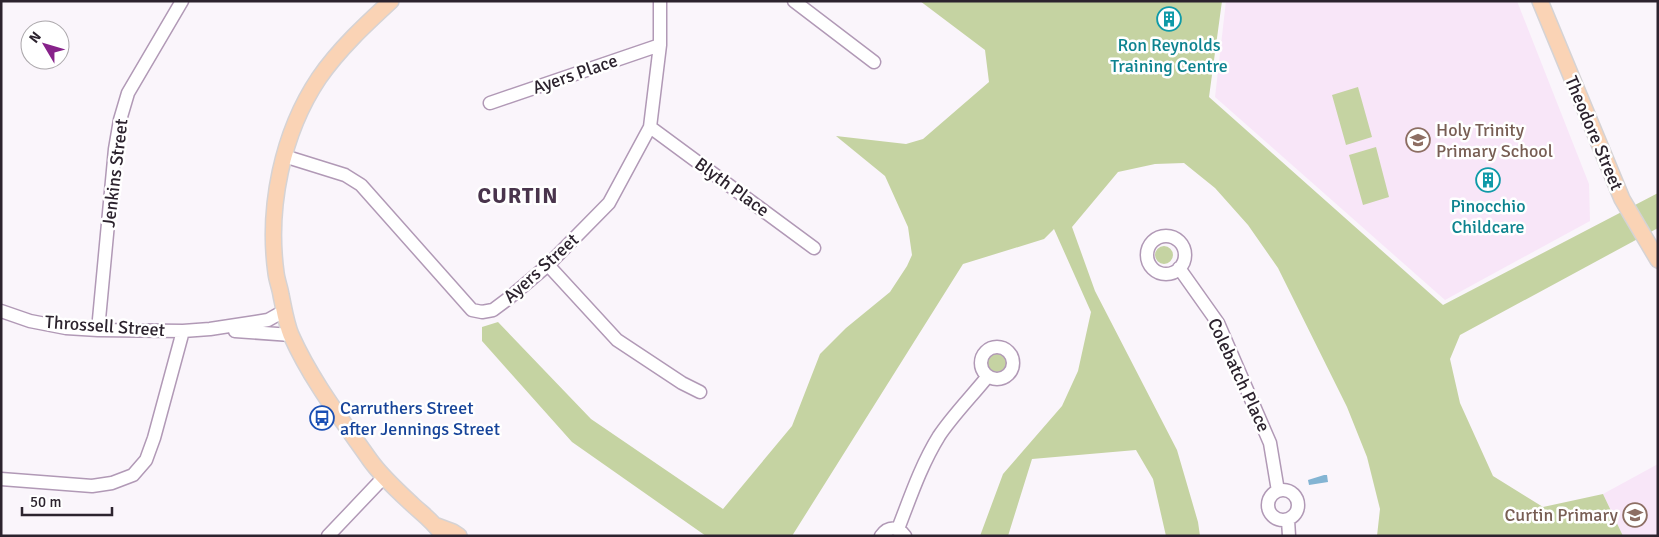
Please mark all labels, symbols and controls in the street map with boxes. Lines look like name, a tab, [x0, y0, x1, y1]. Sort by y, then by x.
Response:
building icon: Ron Reynolds Training Centre	[1156, 6, 1182, 32]
north arrow	[20, 20, 70, 70]
text: N	[25, 28, 45, 46]
place label: Ron Reynolds Training Centre	[1110, 34, 1228, 77]
street label: Ayers Place	[530, 49, 620, 99]
street label: Theodore Street	[1560, 73, 1628, 193]
street label: Jenkins Street	[97, 117, 133, 229]
place label: Holy Trinity Primary School	[1436, 119, 1553, 162]
school or university icon: Holy Trinity Primary School	[1405, 127, 1431, 153]
street label: Blyth Place	[690, 153, 774, 221]
building icon: Pinocchio Childcare	[1475, 167, 1501, 193]
district label: CURTIN	[478, 182, 558, 209]
place label: Pinocchio Childcare	[1450, 195, 1526, 238]
street label: Ayers Street	[499, 229, 583, 307]
street label: Throssell Street	[44, 311, 166, 341]
street label: Colebatch Place	[1203, 315, 1275, 435]
place label: Carruthers Street after Jennings Street	[340, 397, 500, 440]
bus stop icon: Carruthers Street after Jennings Street	[309, 405, 335, 431]
scale bar	[22, 484, 112, 516]
text: 50 m	[30, 493, 61, 511]
school or university icon: Curtin Primary	[1622, 502, 1648, 528]
place label: Curtin Primary	[1505, 504, 1619, 526]

